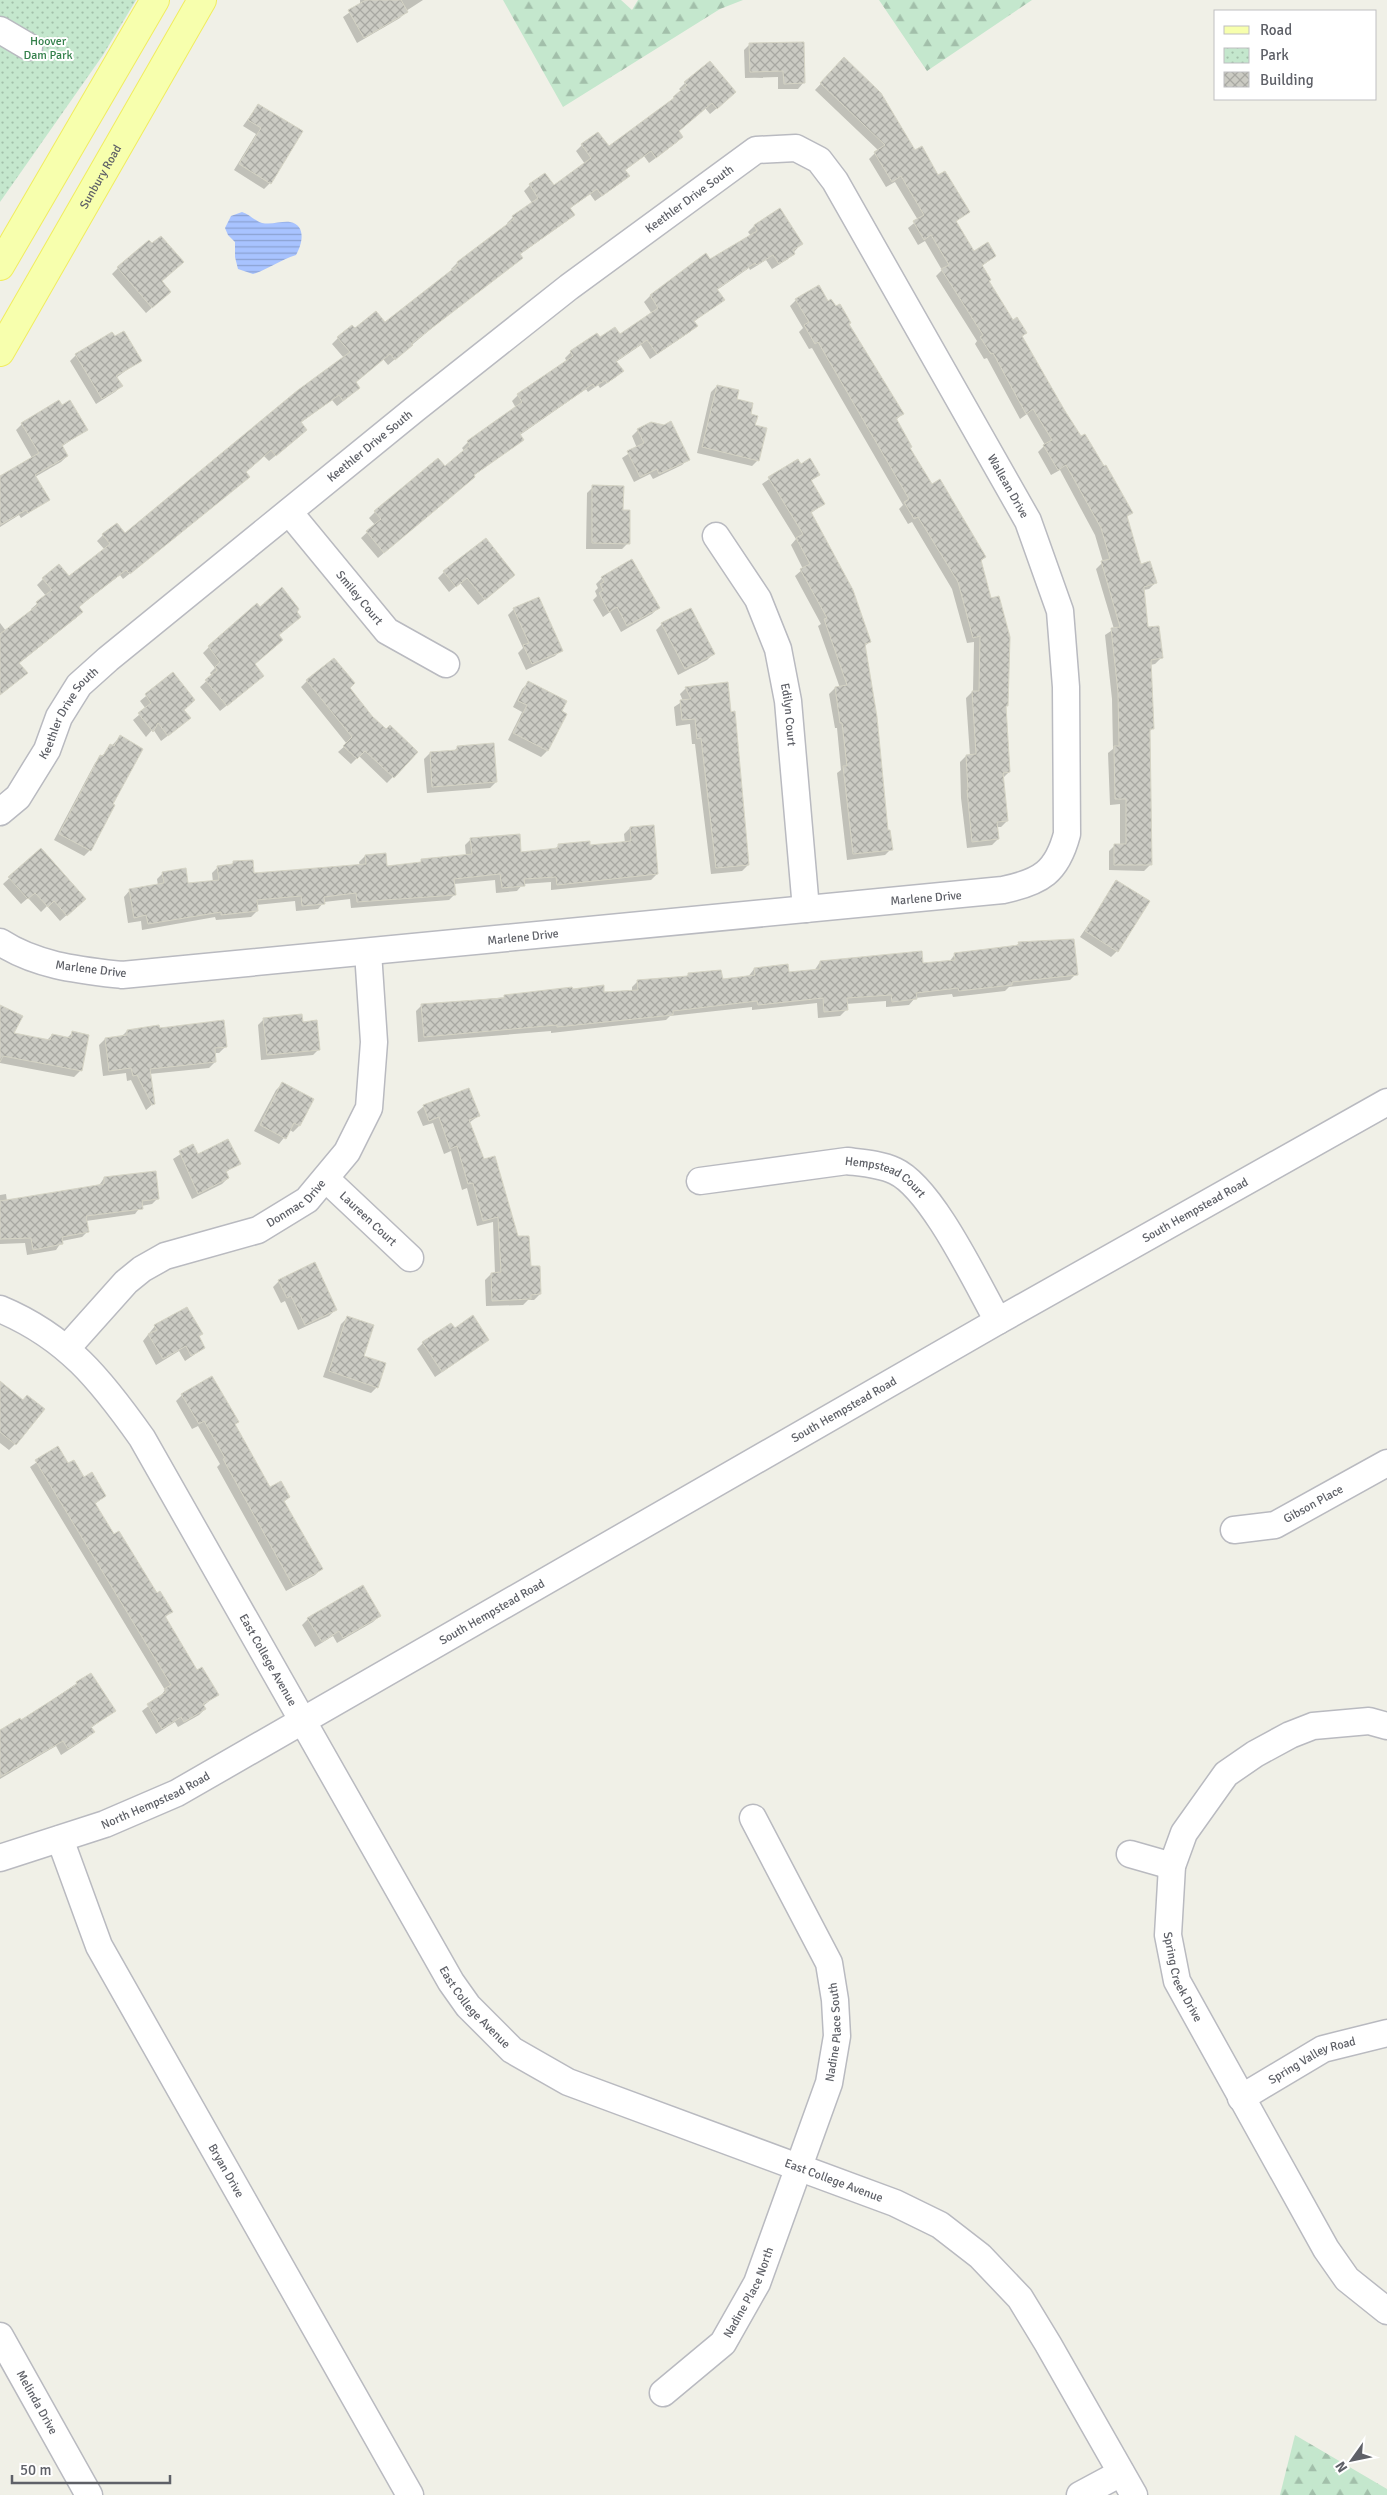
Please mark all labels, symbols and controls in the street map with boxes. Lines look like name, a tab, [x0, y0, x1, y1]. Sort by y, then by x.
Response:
legend	[1214, 10, 1377, 100]
text: Road	[1260, 21, 1292, 39]
park label: Hoover Dam Park	[23, 34, 73, 63]
text: Park	[1260, 46, 1289, 64]
text: Building	[1260, 71, 1314, 89]
street label: Sunbury Road	[77, 142, 125, 212]
street label: Keethler Drive South	[642, 162, 737, 237]
street label: Keethler Drive South	[324, 407, 416, 486]
street label: Wallean Drive	[984, 452, 1032, 521]
street label: Smiley Court	[332, 568, 386, 628]
street label: Keethler Drive South	[36, 664, 102, 762]
street label: Edilyn Court	[777, 682, 799, 747]
street label: Marlene Drive	[890, 888, 962, 909]
street label: Marlene Drive	[487, 926, 559, 949]
street label: Marlene Drive	[54, 958, 127, 981]
street label: Hempstead Court	[844, 1154, 929, 1201]
street label: South Hempstead Road	[1140, 1175, 1251, 1246]
street label: Donmac Drive	[264, 1176, 329, 1231]
street label: Laureen Court	[336, 1189, 400, 1250]
street label: South Hempstead Road	[789, 1374, 900, 1446]
street label: Gibson Place	[1281, 1482, 1346, 1527]
street label: South Hempstead Road	[437, 1576, 548, 1649]
street label: East College Avenue	[235, 1611, 300, 1709]
street label: North Hempstead Road	[99, 1769, 213, 1833]
street label: Spring Creek Drive	[1160, 1931, 1205, 2025]
street label: East College Avenue	[435, 1963, 513, 2052]
street label: Nadine Place South	[822, 1981, 845, 2083]
street label: Spring Valley Road	[1266, 2034, 1357, 2088]
street label: Bryan Drive	[205, 2141, 247, 2200]
street label: East College Avenue	[782, 2156, 885, 2206]
street label: Nadine Place North	[720, 2245, 777, 2341]
street label: Melinda Drive	[13, 2368, 61, 2437]
north arrow	[1327, 2435, 1377, 2485]
scale bar	[12, 2452, 170, 2484]
text: N	[1332, 2458, 1351, 2476]
text: 50 m	[20, 2461, 51, 2479]

